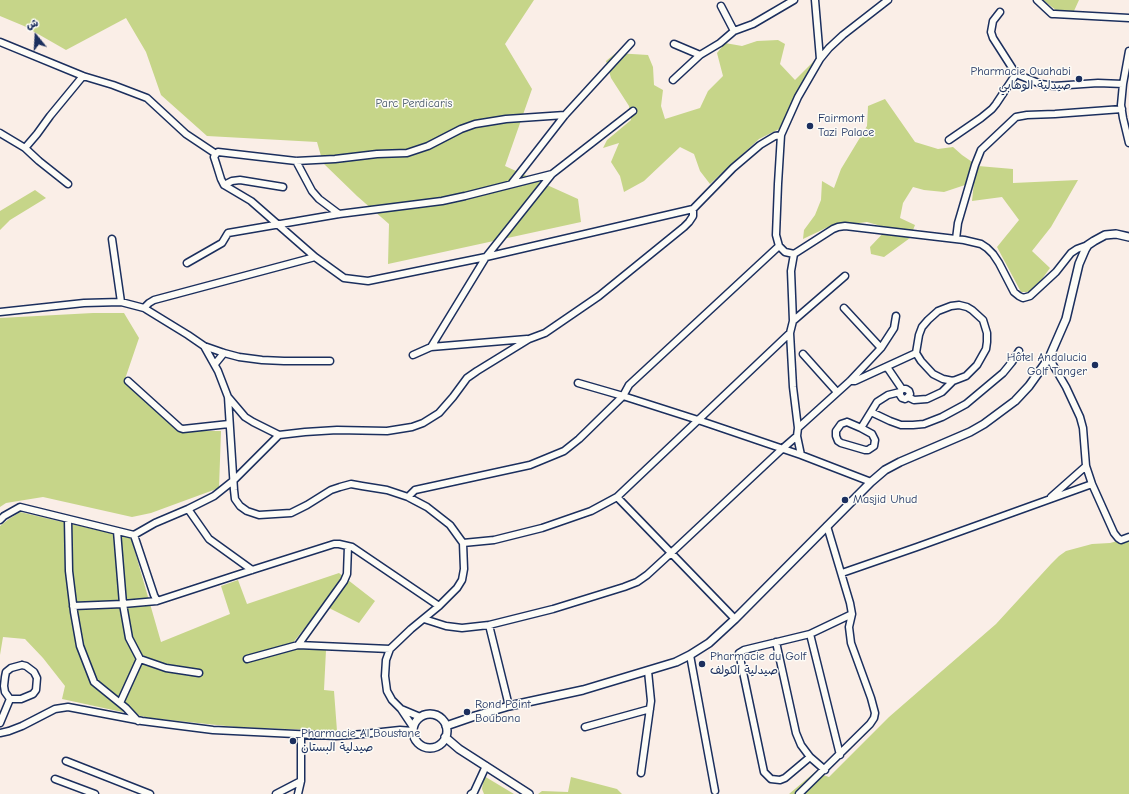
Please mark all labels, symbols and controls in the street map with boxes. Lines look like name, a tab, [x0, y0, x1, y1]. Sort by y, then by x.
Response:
north arrow	[16, 16, 56, 56]
text: ش	[24, 16, 40, 32]
place label: Pharmacie Ouahabi صيدلية الوهابي	[970, 65, 1071, 93]
marker: Pharmacie Ouahabi صيدلية الوهابي	[1074, 74, 1084, 84]
park label: Parc Perdicaris	[376, 97, 452, 111]
place label: Fairmont Tazi Palace	[818, 112, 874, 140]
marker: Fairmont Tazi Palace	[805, 121, 815, 131]
place label: Hôtel Andalucia Golf Tanger	[1007, 351, 1087, 379]
marker: Hôtel Andalucia Golf Tanger	[1090, 360, 1100, 370]
place label: Masjid Uhud	[853, 493, 917, 507]
marker: Masjid Uhud	[840, 495, 850, 505]
place label: Pharmacie du Golf صيدلية الكولف	[710, 650, 806, 678]
marker: Pharmacie du Golf صيدلية الكولف	[697, 659, 707, 669]
place label: Rond Point Boubana	[475, 698, 531, 726]
marker: Rond Point Boubana	[462, 707, 472, 717]
place label: Pharmacie Al Boustane صيدلية البستان	[301, 727, 420, 755]
marker: Pharmacie Al Boustane صيدلية البستان	[288, 736, 298, 746]

